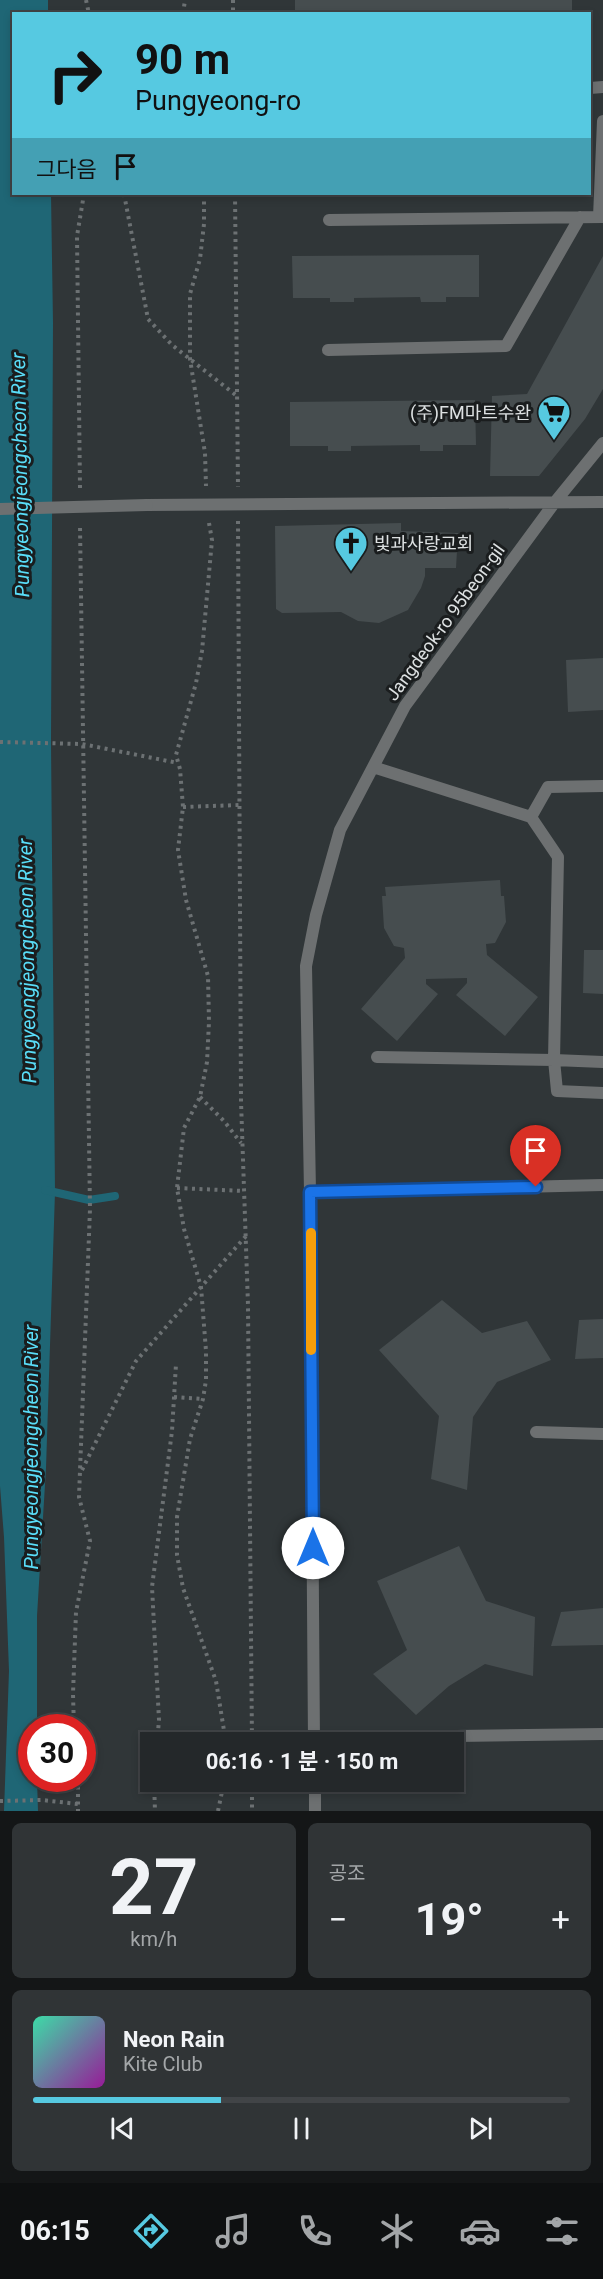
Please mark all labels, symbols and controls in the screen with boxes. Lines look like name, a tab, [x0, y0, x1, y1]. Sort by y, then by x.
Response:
text: 90 m	[135, 35, 230, 84]
icon: right	[36, 36, 114, 114]
text: Pungyeong-ro	[135, 85, 301, 117]
icon: arrive	[109, 150, 142, 183]
text: 그다음	[36, 157, 97, 182]
water label: Pungyeongjeongcheon River	[6, 351, 34, 598]
supermarket icon: (주)FM마트수완	[536, 394, 572, 441]
place label: (주)FM마트수완	[410, 402, 531, 424]
church icon: 빛과사랑교회	[333, 525, 369, 572]
place label: 빛과사랑교회	[374, 533, 473, 554]
street label: Jangdeok-ro 95beon-gil	[381, 540, 509, 704]
water label: Pungyeongjeongcheon River	[13, 837, 41, 1084]
pin	[510, 1125, 561, 1187]
icon: arrive	[519, 1134, 552, 1167]
water label: Pungyeongjeongcheon River	[19, 1323, 43, 1569]
position arrow	[281, 1516, 345, 1580]
speed limit sign: 30	[18, 1714, 96, 1792]
text: 06:16 · 1 분 · 150 m	[206, 1749, 398, 1774]
text: 27	[109, 1842, 199, 1933]
text: 공조	[329, 1861, 365, 1885]
text: 19°	[415, 1893, 484, 1946]
text: −	[329, 1900, 347, 1939]
text: +	[551, 1900, 570, 1939]
text: km/h	[130, 1927, 177, 1951]
text: Neon Rain	[123, 2027, 225, 2052]
text: Kite Club	[123, 2052, 203, 2076]
icon: previous	[106, 2112, 139, 2145]
icon: pause	[285, 2112, 318, 2145]
icon: next	[464, 2112, 497, 2145]
icon: directions	[130, 2210, 172, 2252]
icon: music	[212, 2210, 254, 2252]
icon: phone	[294, 2210, 336, 2252]
icon: climate	[376, 2210, 418, 2252]
icon: car	[459, 2210, 501, 2252]
icon: filters	[541, 2210, 583, 2252]
text: 06:15	[20, 2215, 90, 2247]

